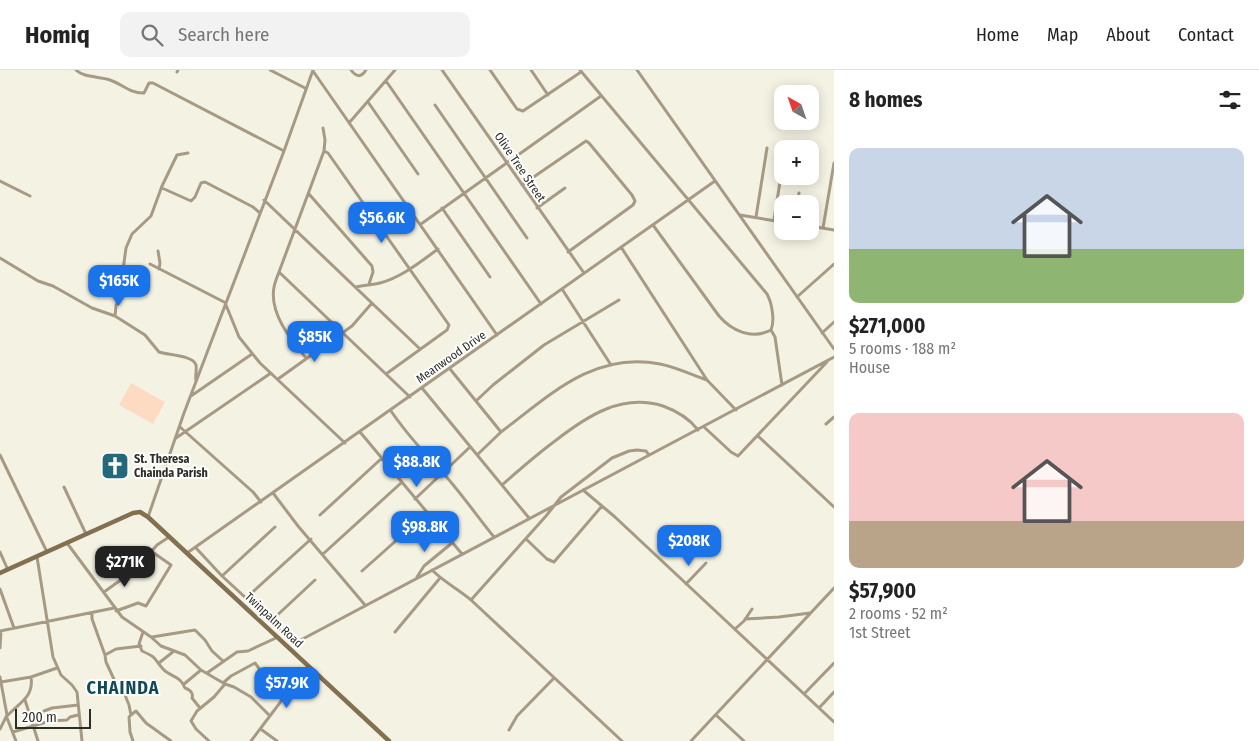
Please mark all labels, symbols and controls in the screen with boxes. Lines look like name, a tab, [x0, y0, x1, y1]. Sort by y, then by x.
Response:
search box	[120, 12, 470, 57]
text: Homiq	[25, 21, 90, 49]
icon: search	[138, 21, 166, 49]
text: Search here	[178, 23, 269, 46]
text: Home	[976, 24, 1019, 46]
text: Map	[1047, 24, 1078, 46]
text: About	[1106, 24, 1150, 46]
text: Contact	[1178, 24, 1234, 46]
north arrow	[774, 85, 819, 130]
map controls	[774, 85, 819, 240]
icon: filters	[1216, 86, 1244, 114]
text: 8 homes	[849, 87, 923, 113]
street label: Olive Tree Street	[492, 130, 548, 205]
button: +	[774, 140, 819, 185]
icon: home	[1002, 181, 1092, 271]
button: −	[774, 195, 819, 240]
pin: $56.6K	[341, 202, 423, 244]
text: $56.6K	[359, 208, 405, 227]
pin: $165K	[84, 264, 154, 307]
text: $165K	[99, 271, 139, 290]
text: $271,000	[849, 313, 925, 339]
pin: $85K	[285, 320, 345, 363]
text: $85K	[298, 327, 332, 346]
street label: Meanwood Drive	[414, 328, 489, 386]
text: 5 rooms · 188 m²	[849, 339, 956, 358]
text: House	[849, 358, 890, 377]
pin: $88.8K	[376, 446, 458, 488]
icon: home	[1002, 446, 1092, 536]
church icon: St. Theresa Chainda Parish	[100, 451, 130, 481]
place label: St. Theresa Chainda Parish	[134, 452, 208, 480]
text: $88.8K	[394, 452, 440, 471]
pin: $98.8K	[384, 510, 466, 553]
text: $98.8K	[402, 517, 448, 536]
pin: $208K	[654, 524, 724, 567]
text: $208K	[668, 531, 710, 550]
pin: $271K	[90, 546, 160, 588]
text: $271K	[106, 552, 144, 571]
text: $57,900	[849, 578, 916, 604]
street label: Twinpalm Road	[242, 589, 306, 651]
text: 2 rooms · 52 m²	[849, 604, 948, 623]
text: 1st Street	[849, 623, 910, 642]
pin: $57.9K	[246, 666, 328, 709]
text: $57.9K	[265, 673, 309, 692]
district label: CHAINDA	[87, 677, 159, 699]
scale bar	[15, 706, 91, 729]
text: 200 m	[22, 709, 57, 726]

